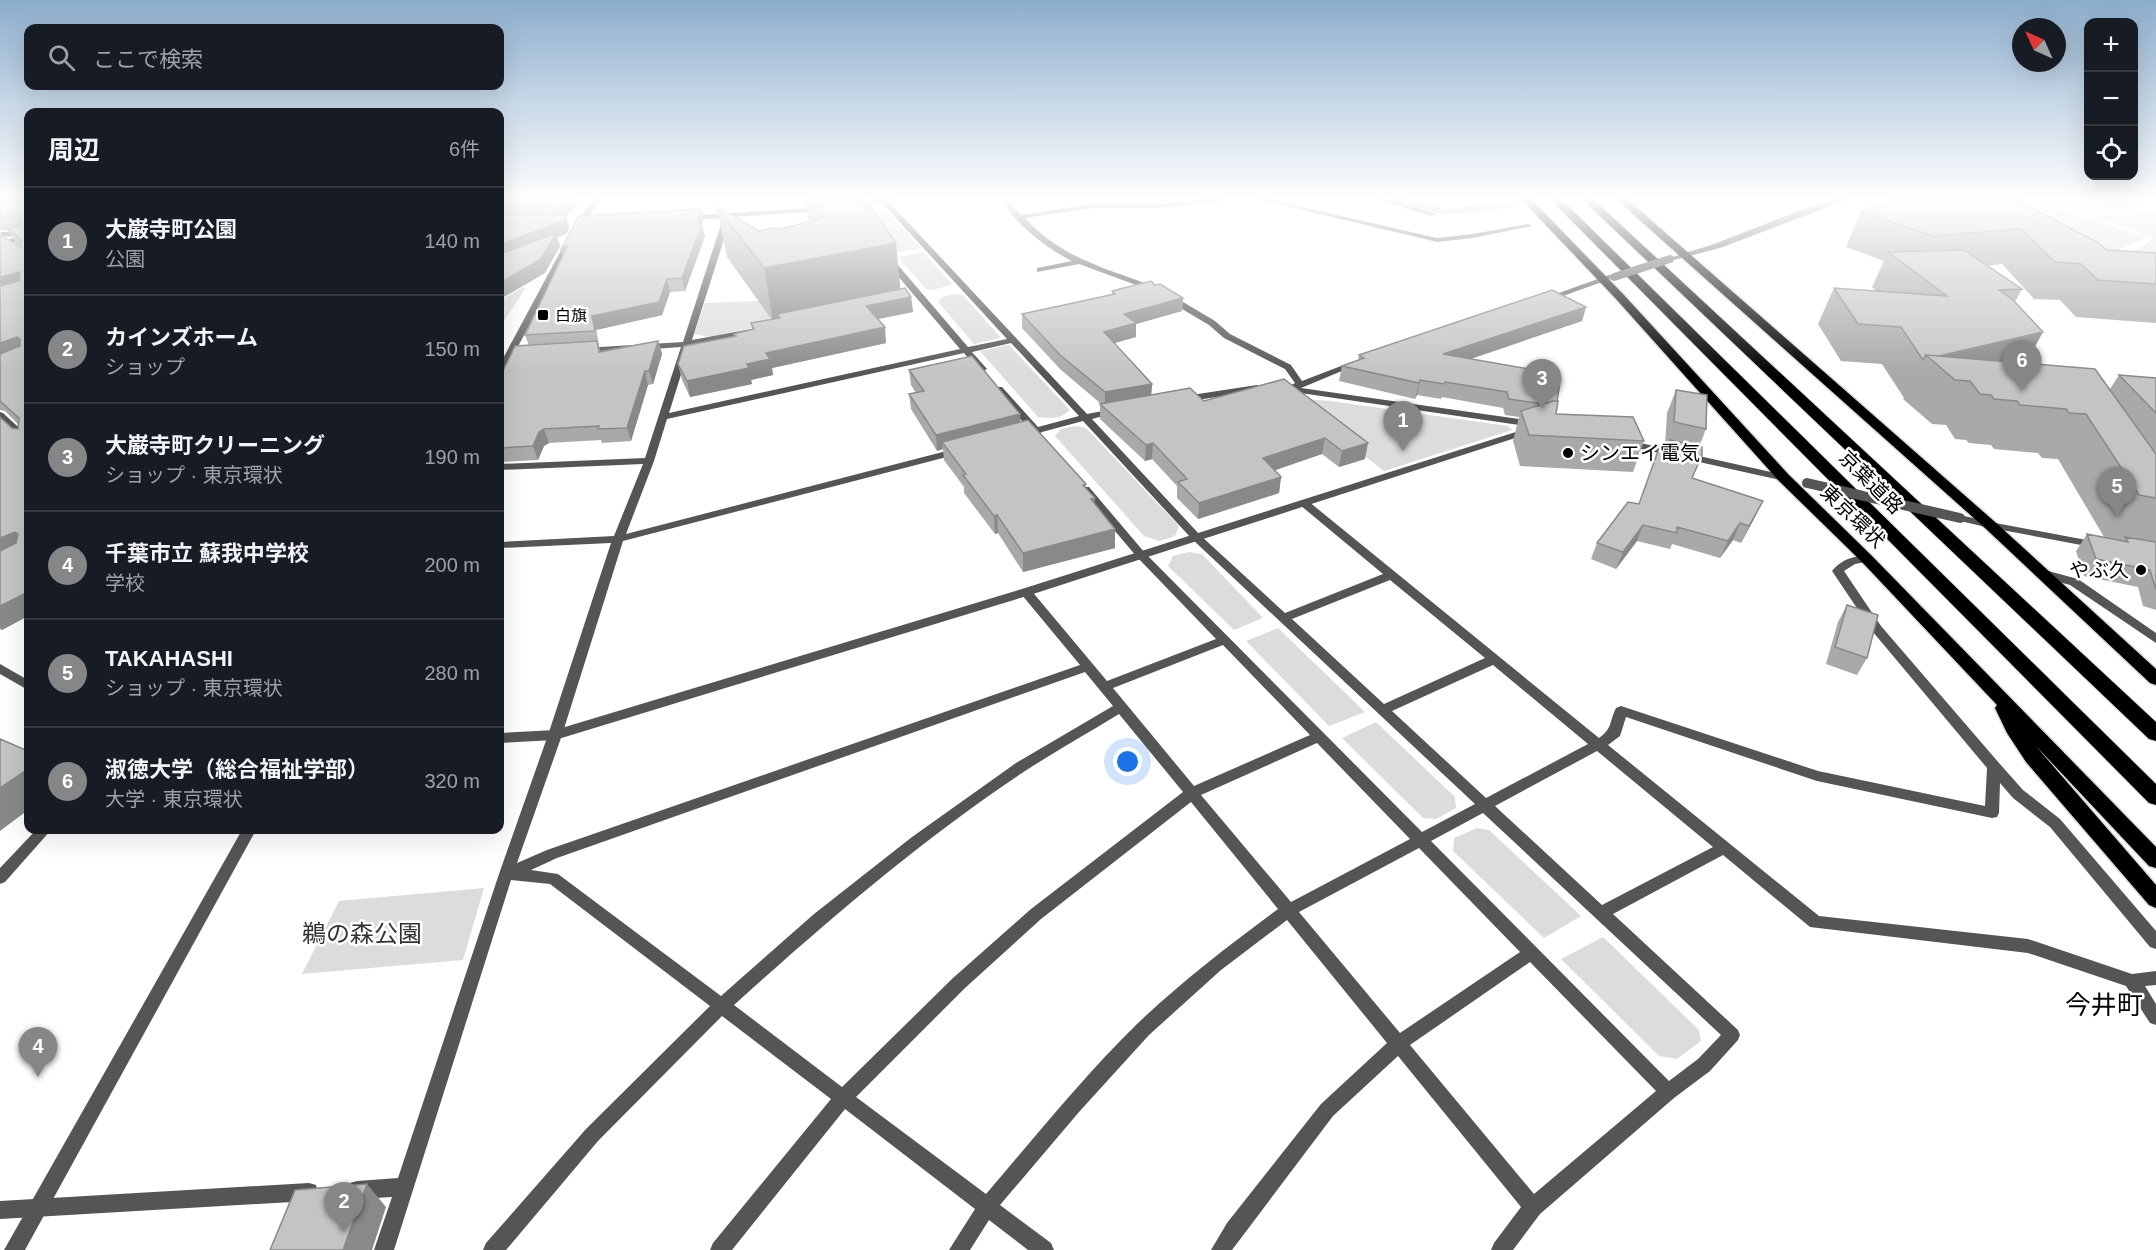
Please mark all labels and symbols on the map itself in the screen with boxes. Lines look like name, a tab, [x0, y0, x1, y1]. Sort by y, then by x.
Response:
north arrow	[2012, 18, 2066, 72]
place label: 白旗	[555, 307, 587, 324]
marker: 白旗	[536, 308, 550, 322]
pin: 6	[2002, 342, 2042, 391]
pin: 3	[1522, 360, 1562, 409]
pin: 1	[1384, 402, 1422, 451]
place label: シンエイ電気	[1580, 442, 1700, 464]
marker: シンエイ電気	[1561, 446, 1575, 460]
street label: 京葉道路	[1835, 446, 1907, 518]
pin: 5	[2098, 468, 2136, 517]
street label: 東京環状	[1817, 480, 1889, 552]
place label: やぶ久	[2069, 559, 2129, 581]
marker: やぶ久	[2134, 563, 2148, 577]
your location	[1113, 747, 1142, 776]
park label: 鵜の森公園	[302, 920, 422, 947]
district label: 今井町	[2065, 990, 2143, 1020]
pin: 4	[18, 1028, 57, 1077]
pin: 2	[324, 1182, 364, 1232]

